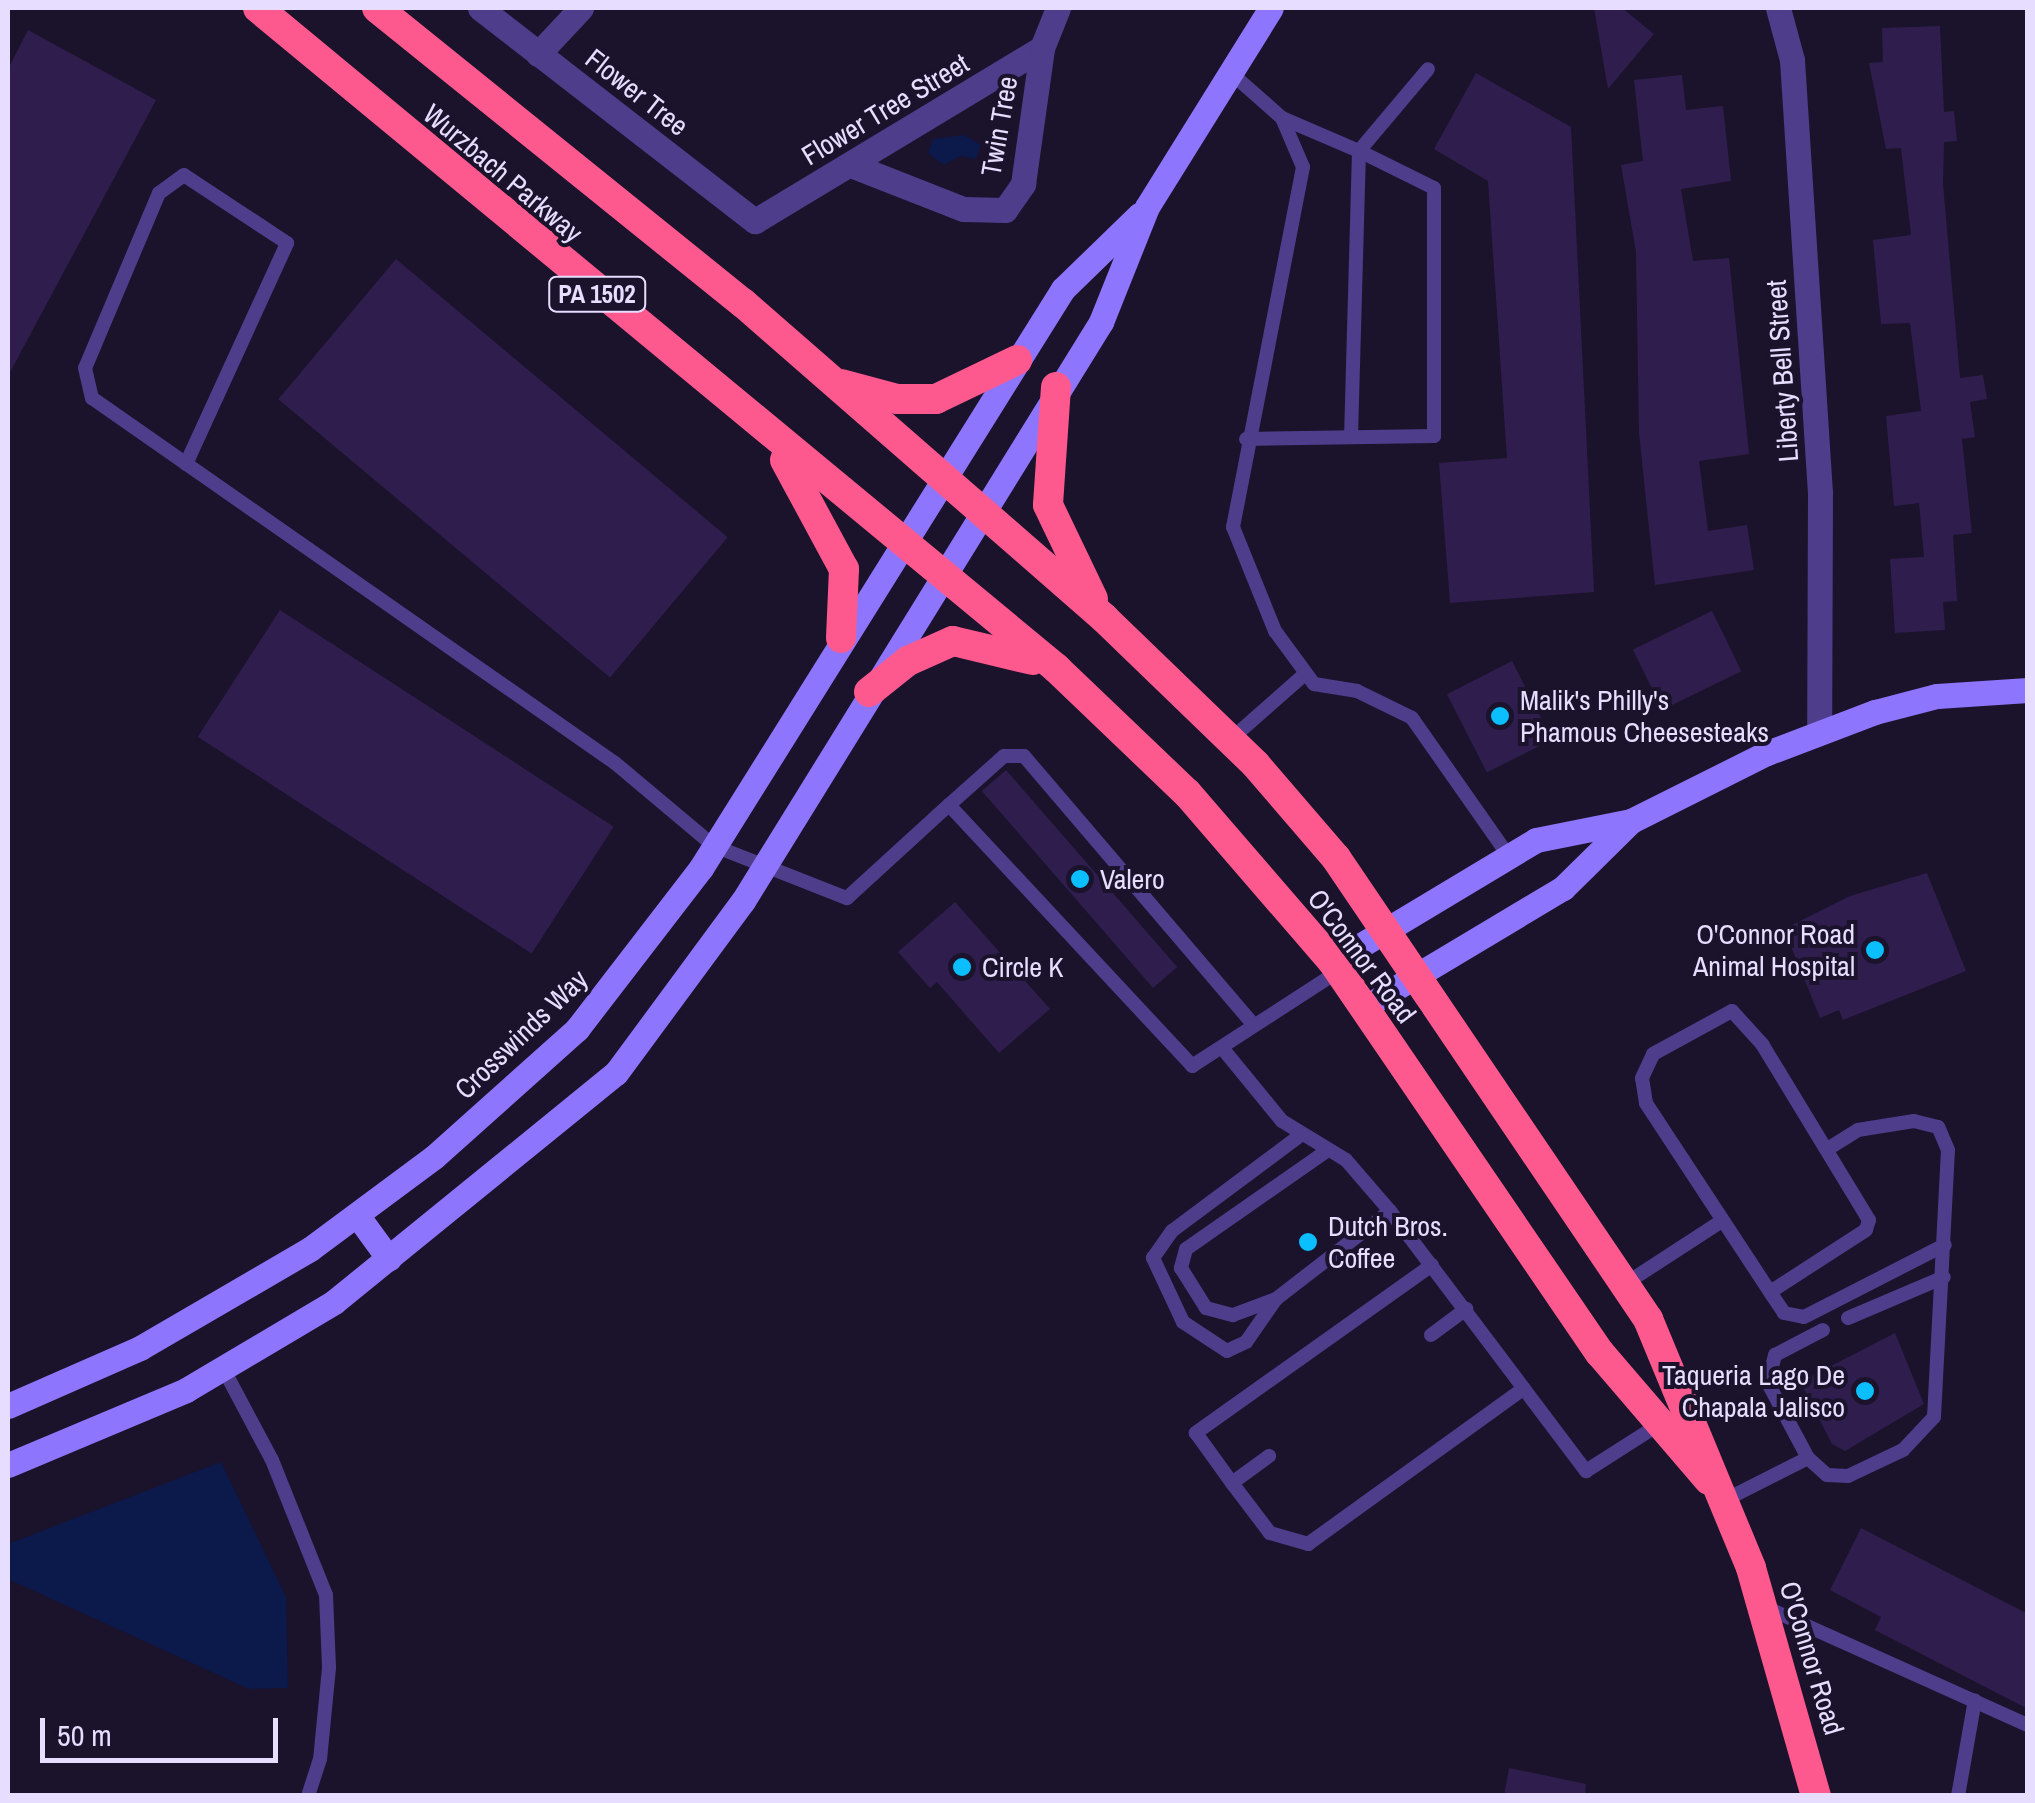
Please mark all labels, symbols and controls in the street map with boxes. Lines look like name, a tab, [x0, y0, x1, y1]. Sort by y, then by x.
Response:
street label: Flower Tree	[579, 41, 695, 143]
street label: Flower Tree Street	[795, 46, 975, 172]
street label: Twin Tree	[974, 73, 1024, 179]
street label: Wurzbach Parkway	[417, 97, 589, 249]
road number: PA 1502	[547, 274, 647, 314]
street label: Liberty Bell Street	[1759, 279, 1805, 463]
place label: Malik's Philly's Phamous Cheesesteaks	[1520, 683, 1769, 749]
marker: Malik's Philly's Phamous Cheesesteaks	[1489, 705, 1511, 727]
place label: Valero	[1100, 862, 1165, 896]
marker: Valero	[1069, 868, 1091, 890]
street label: O'Connor Road	[1301, 882, 1423, 1030]
place label: O'Connor Road Animal Hospital	[1693, 917, 1855, 983]
marker: O'Connor Road Animal Hospital	[1864, 939, 1886, 961]
place label: Circle K	[982, 950, 1064, 984]
marker: Circle K	[951, 956, 973, 978]
street label: Crosswinds Way	[448, 962, 594, 1106]
place label: Dutch Bros. Coffee	[1328, 1209, 1448, 1275]
marker: Dutch Bros. Coffee	[1297, 1231, 1319, 1253]
place label: Taqueria Lago De Chapala Jalisco	[1662, 1358, 1845, 1424]
marker: Taqueria Lago De Chapala Jalisco	[1854, 1380, 1876, 1402]
street label: O'Connor Road	[1773, 1577, 1851, 1739]
scale bar	[45, 1698, 282, 1760]
text: 50 m	[57, 1715, 112, 1755]

